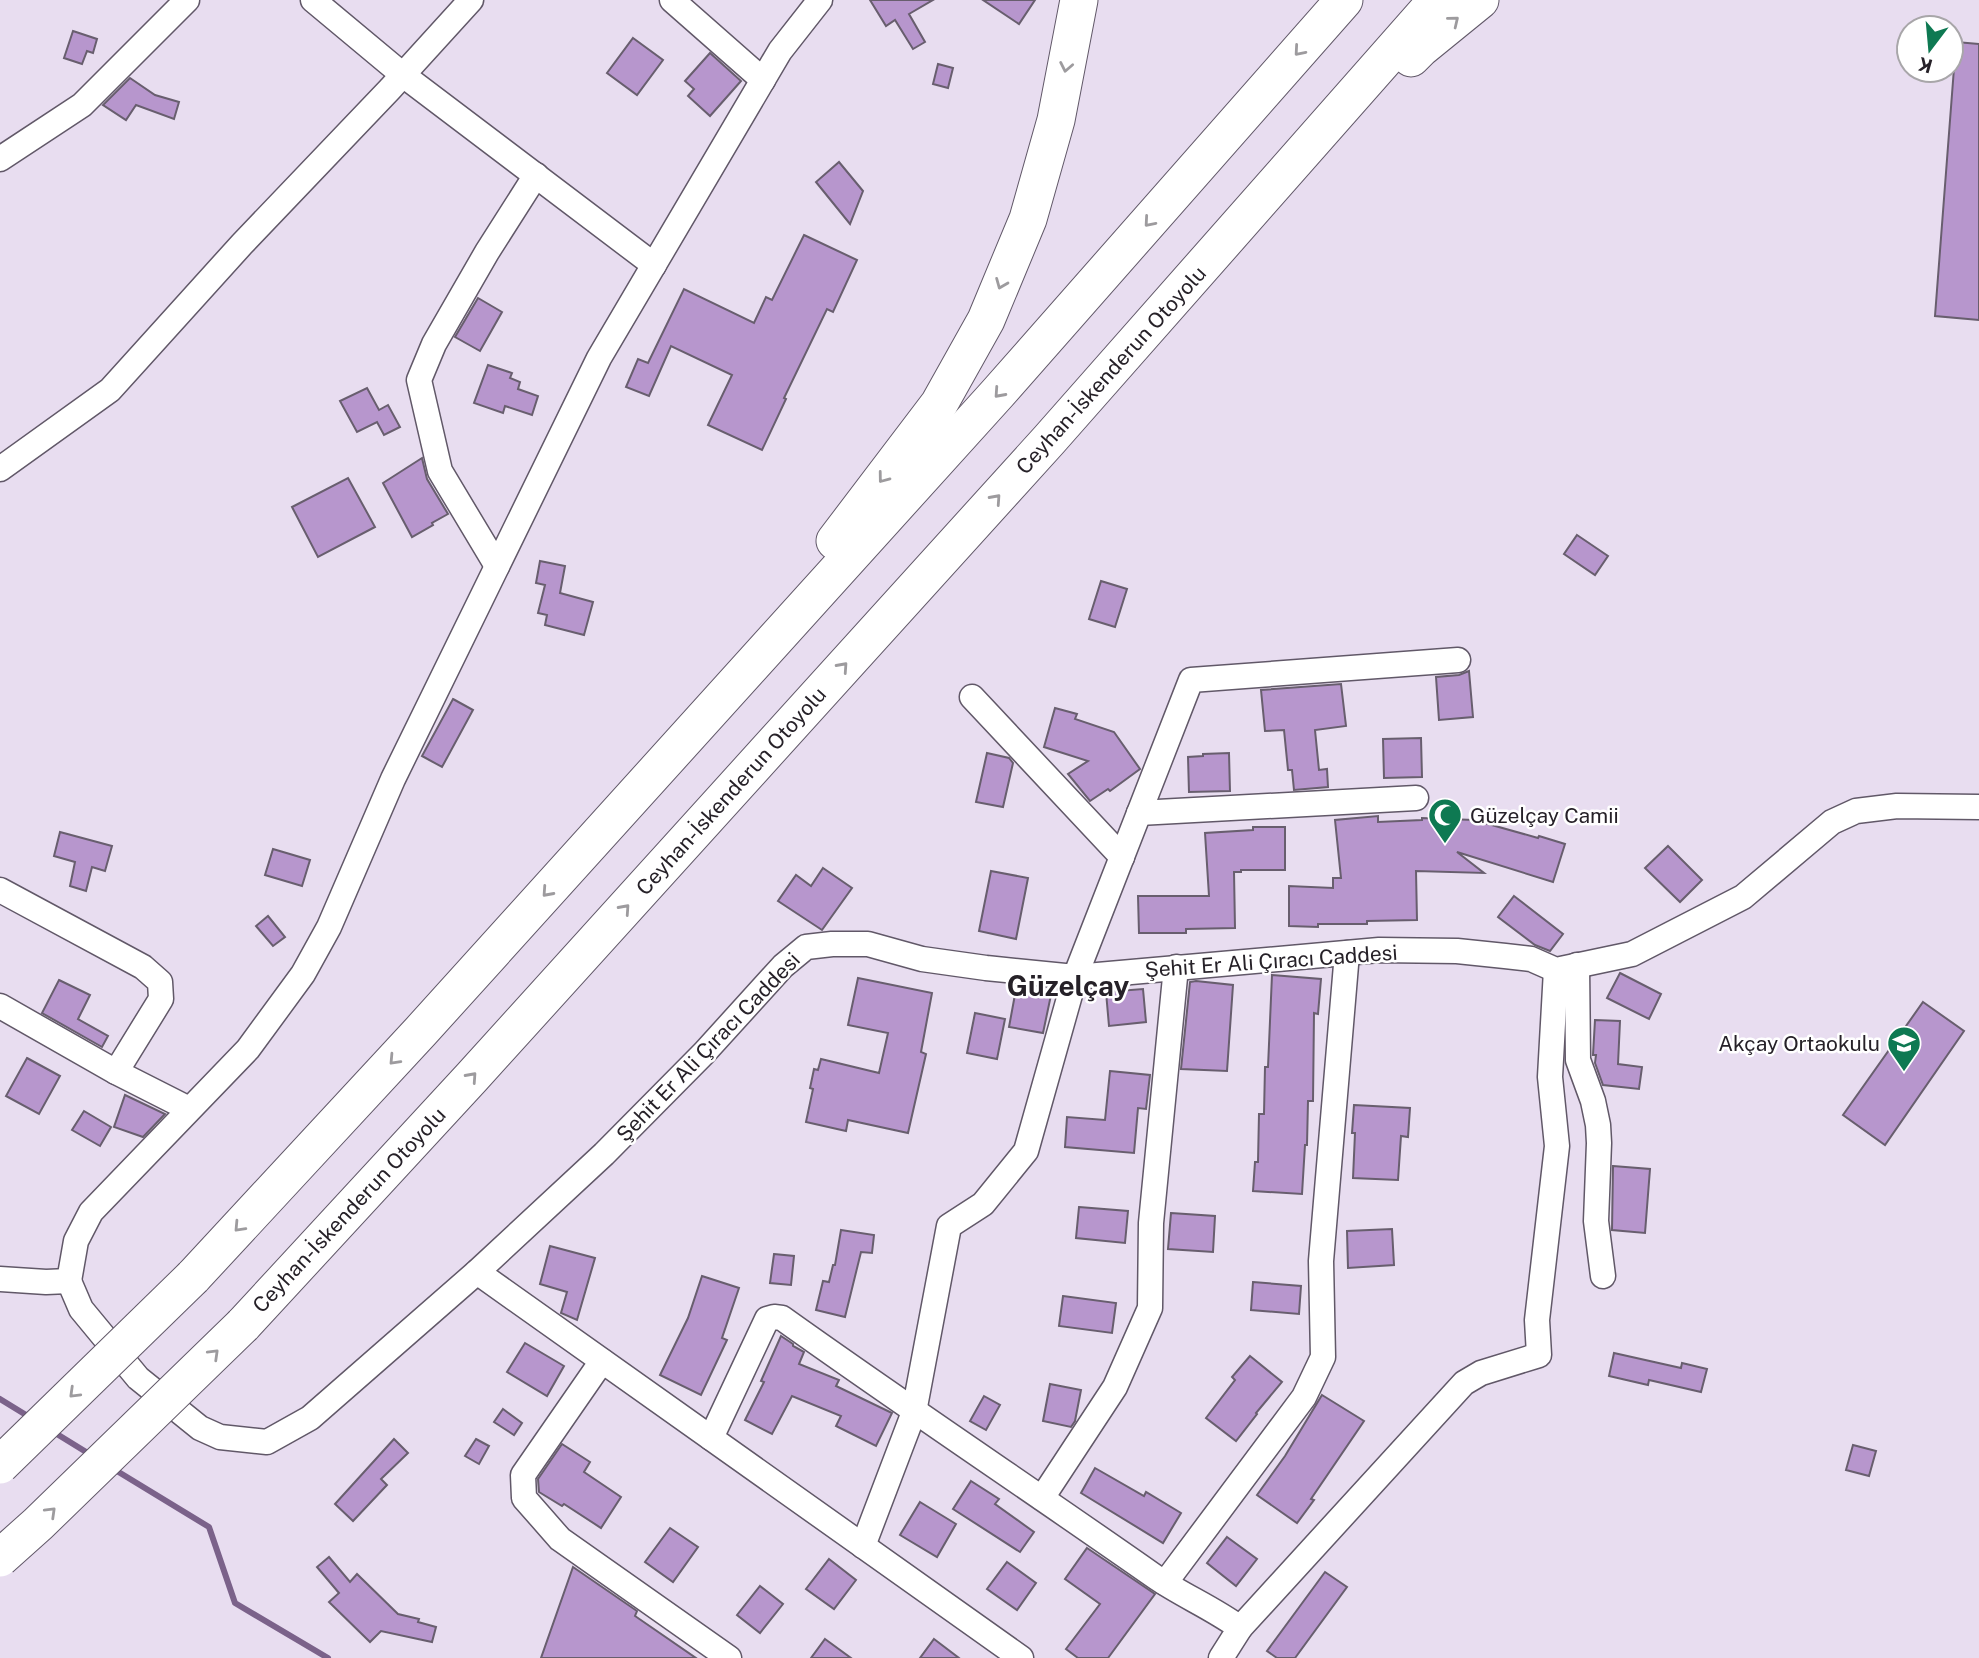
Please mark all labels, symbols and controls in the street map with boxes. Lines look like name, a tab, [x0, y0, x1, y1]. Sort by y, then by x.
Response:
north arrow	[1895, 14, 1965, 84]
one-way arrow	[1445, 17, 1458, 29]
one-way arrow	[1295, 43, 1307, 56]
text: K	[1915, 53, 1935, 78]
one-way arrow	[1060, 61, 1075, 73]
one-way arrow	[1145, 214, 1157, 227]
street label: Ceyhan-İskenderun Otoyolu	[1011, 261, 1211, 479]
one-way arrow	[995, 277, 1009, 290]
one-way arrow	[994, 385, 1007, 398]
one-way arrow	[879, 470, 892, 483]
one-way arrow	[988, 494, 1000, 507]
one-way arrow	[835, 662, 847, 675]
street label: Ceyhan-İskenderun Otoyolu	[631, 682, 831, 900]
mosque icon: Güzelçay Camii	[1426, 796, 1464, 845]
place label: Güzelçay Camii	[1470, 803, 1619, 828]
one-way arrow	[543, 884, 555, 897]
one-way arrow	[616, 904, 629, 917]
street label: Şehit Er Ali Çıracı Caddesi	[1144, 940, 1398, 982]
street label: Şehit Er Ali Çıracı Caddesi	[611, 947, 805, 1147]
district label: Güzelçay	[1007, 969, 1129, 1002]
school or university icon: Akçay Ortaokulu	[1885, 1024, 1923, 1073]
place label: Akçay Ortaokulu	[1718, 1031, 1880, 1056]
one-way arrow	[389, 1052, 402, 1065]
one-way arrow	[464, 1072, 476, 1085]
street label: Ceyhan-İskenderun Otoyolu	[247, 1102, 451, 1318]
one-way arrow	[235, 1219, 248, 1232]
one-way arrow	[206, 1349, 219, 1362]
one-way arrow	[69, 1385, 82, 1398]
one-way arrow	[42, 1508, 55, 1521]

